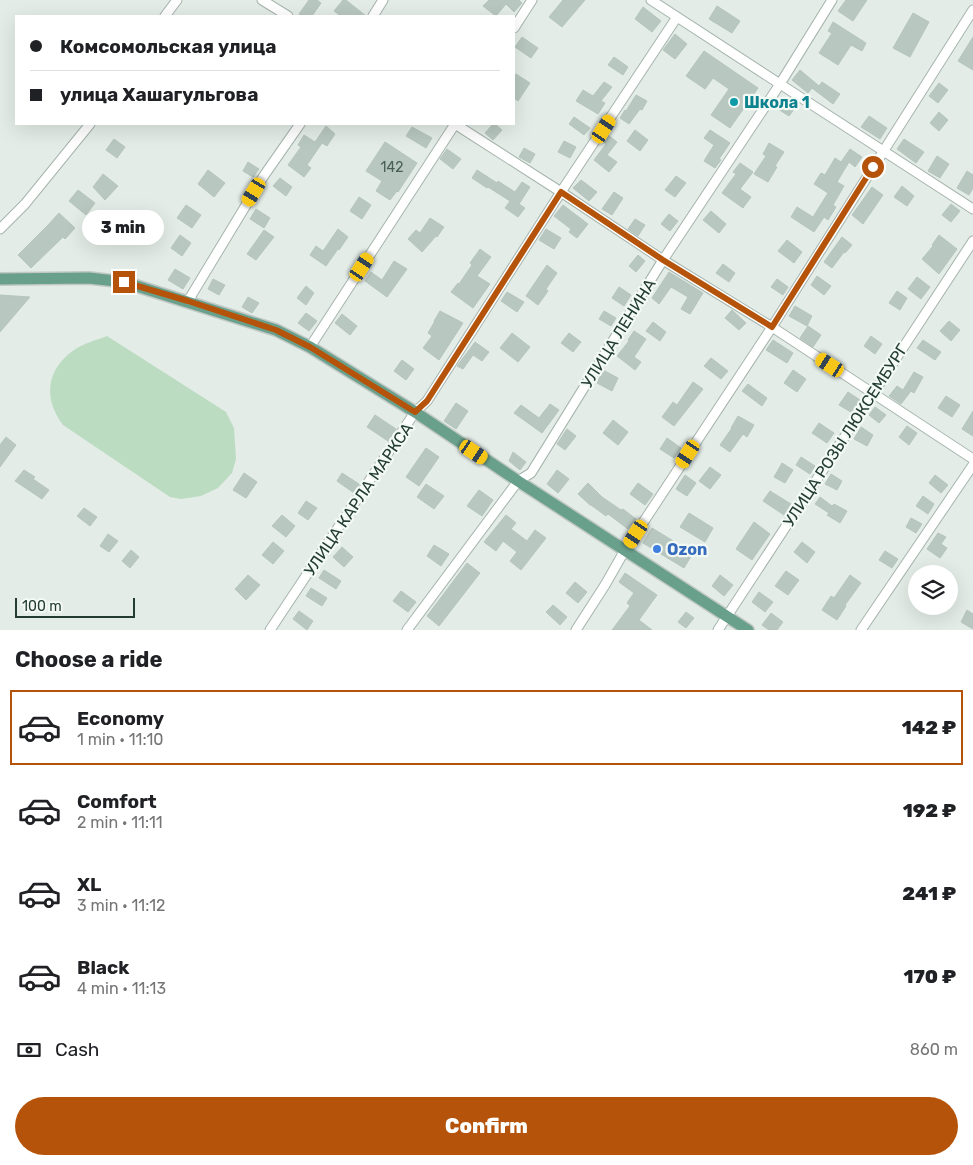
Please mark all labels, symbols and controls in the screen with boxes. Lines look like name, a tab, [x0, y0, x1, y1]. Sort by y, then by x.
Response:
text: Комсомольская улица	[60, 35, 276, 58]
text: улица Хашагульгова	[60, 83, 258, 106]
place label: Школа 1	[744, 93, 810, 112]
marker: Школа 1	[728, 96, 740, 108]
car	[589, 112, 618, 146]
route start	[862, 156, 884, 178]
house number: 142	[381, 159, 403, 176]
car	[239, 175, 268, 209]
callout: 3 min	[83, 210, 165, 244]
text: 3 min	[101, 218, 145, 237]
car	[347, 250, 376, 284]
route end	[113, 271, 135, 293]
street label: УЛИЦА ЛЕНИНА	[577, 275, 660, 391]
street label: УЛИЦА РОЗЫ ЛЮКСЕМБУРГ	[779, 340, 912, 530]
car	[813, 351, 846, 379]
street label: УЛИЦА КАРЛА МАРКСА	[300, 419, 417, 579]
car	[457, 437, 490, 467]
car	[673, 437, 702, 471]
car	[621, 517, 650, 551]
place label: Ozon	[667, 540, 707, 559]
marker: Ozon	[651, 543, 663, 555]
map controls	[908, 565, 958, 615]
button: layers	[908, 565, 958, 615]
scale bar	[15, 595, 135, 618]
text: 100 m	[22, 598, 62, 615]
text: Choose a ride	[15, 646, 162, 673]
icon: car	[17, 705, 62, 750]
text: Economy	[77, 707, 164, 730]
text: 142 ₽	[902, 716, 956, 739]
text: 1 min · 11:10	[77, 730, 163, 749]
icon: car	[17, 788, 62, 833]
text: Comfort	[77, 790, 157, 813]
text: 192 ₽	[903, 799, 956, 822]
text: 2 min · 11:11	[77, 813, 163, 832]
icon: car	[17, 871, 62, 916]
text: XL	[77, 873, 101, 896]
text: 241 ₽	[902, 882, 956, 905]
text: 3 min · 11:12	[77, 896, 165, 915]
icon: car	[17, 954, 62, 999]
text: Black	[77, 956, 129, 979]
text: 170 ₽	[903, 965, 956, 988]
text: 4 min · 11:13	[77, 979, 166, 998]
icon: cash	[15, 1036, 43, 1064]
text: Cash	[55, 1038, 99, 1061]
text: 860 m	[910, 1040, 958, 1059]
button: Confirm	[15, 1097, 958, 1155]

